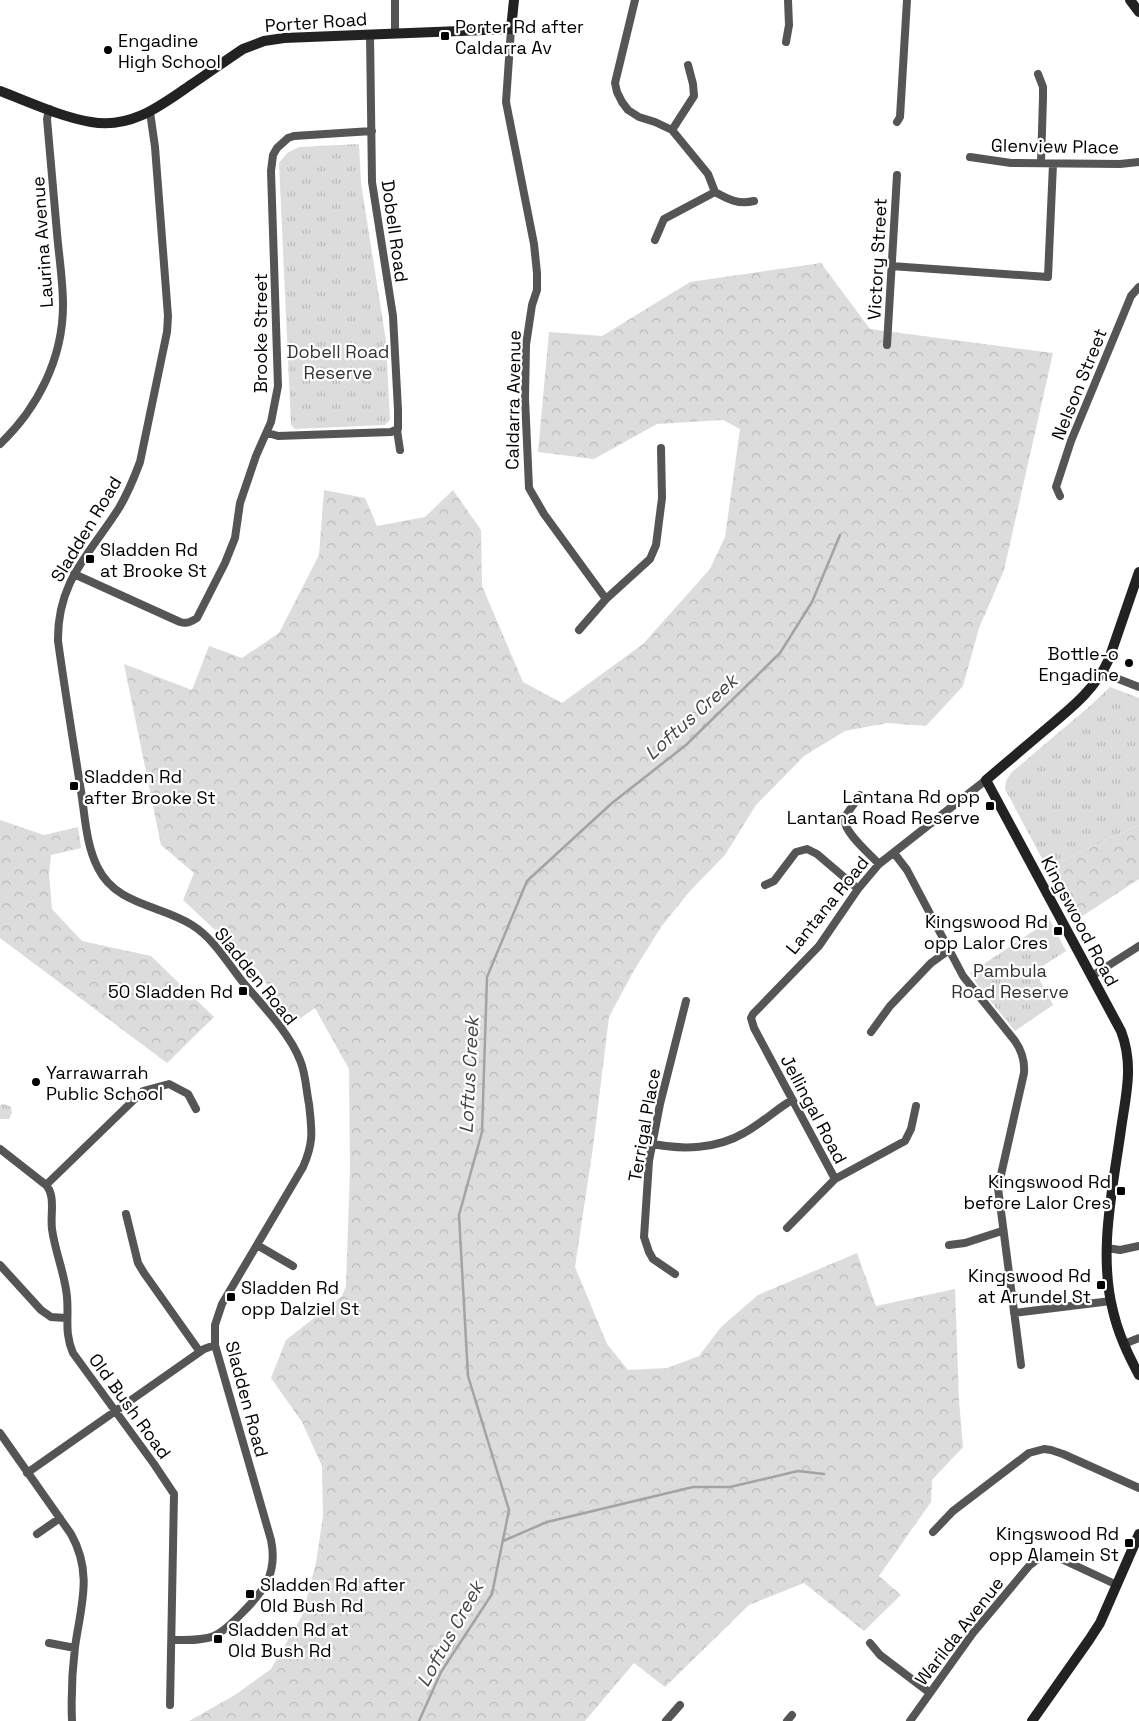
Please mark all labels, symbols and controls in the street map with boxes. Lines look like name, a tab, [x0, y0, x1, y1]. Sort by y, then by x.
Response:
street label: Porter Road	[264, 7, 368, 37]
place label: Porter Rd after Caldarra Av	[455, 15, 584, 59]
place label: Engadine High School	[118, 29, 221, 73]
marker: Porter Rd after Caldarra Av	[439, 30, 451, 42]
marker: Engadine High School	[102, 44, 114, 56]
street label: Glenview Place	[991, 133, 1119, 159]
street label: Laurina Avenue	[26, 176, 58, 308]
street label: Dobell Road	[376, 178, 414, 284]
street label: Victory Street	[862, 197, 892, 321]
street label: Brooke Street	[249, 273, 272, 393]
street label: Nelson Street	[1046, 325, 1112, 443]
street label: Caldarra Avenue	[500, 330, 526, 470]
park label: Dobell Road Reserve	[287, 340, 389, 384]
street label: Sladden Road	[45, 472, 127, 586]
place label: Sladden Rd at Brooke St	[100, 538, 207, 582]
marker: Sladden Rd at Brooke St	[84, 553, 96, 565]
place label: Bottle-o Engadine	[1038, 642, 1119, 686]
marker: Bottle-o Engadine	[1123, 657, 1135, 669]
water label: Loftus Creek	[639, 667, 745, 765]
place label: Sladden Rd after Brooke St	[84, 765, 216, 809]
marker: Sladden Rd after Brooke St	[68, 780, 80, 792]
place label: Lantana Rd opp Lantana Road Reserve	[787, 785, 980, 829]
marker: Lantana Rd opp Lantana Road Reserve	[984, 800, 996, 812]
street label: Lantana Road	[780, 851, 874, 959]
street label: Kingswood Road	[1036, 852, 1124, 990]
place label: Kingswood Rd opp Lalor Cres	[924, 910, 1048, 954]
street label: Sladden Road	[210, 922, 302, 1030]
marker: Kingswood Rd opp Lalor Cres	[1052, 925, 1064, 937]
park label: Pambula Road Reserve	[951, 959, 1069, 1003]
place label: 50 Sladden Rd	[108, 980, 233, 1003]
marker: 50 Sladden Rd	[237, 985, 249, 997]
water label: Loftus Creek	[453, 1013, 485, 1134]
street label: Jellingal Road	[776, 1051, 852, 1167]
place label: Yarrawarrah Public School	[46, 1061, 163, 1105]
street label: Terrigal Place	[623, 1066, 665, 1184]
marker: Yarrawarrah Public School	[30, 1076, 42, 1088]
place label: Kingswood Rd before Lalor Cres	[963, 1170, 1111, 1214]
marker: Kingswood Rd before Lalor Cres	[1115, 1185, 1127, 1197]
place label: Kingswood Rd at Arundel St	[968, 1264, 1091, 1308]
place label: Sladden Rd opp Dalziel St	[241, 1276, 359, 1320]
marker: Kingswood Rd at Arundel St	[1095, 1279, 1107, 1291]
marker: Sladden Rd opp Dalziel St	[225, 1291, 237, 1303]
street label: Sladden Road	[220, 1338, 274, 1460]
street label: Old Bush Road	[84, 1349, 176, 1463]
place label: Kingswood Rd opp Alamein St	[989, 1522, 1119, 1566]
marker: Kingswood Rd opp Alamein St	[1123, 1537, 1135, 1549]
street label: Warilda Avenue	[909, 1572, 1009, 1690]
place label: Sladden Rd after Old Bush Rd	[260, 1573, 406, 1617]
water label: Loftus Creek	[411, 1574, 491, 1691]
marker: Sladden Rd after Old Bush Rd	[244, 1588, 256, 1600]
place label: Sladden Rd at Old Bush Rd	[228, 1618, 349, 1662]
marker: Sladden Rd at Old Bush Rd	[212, 1633, 224, 1645]

